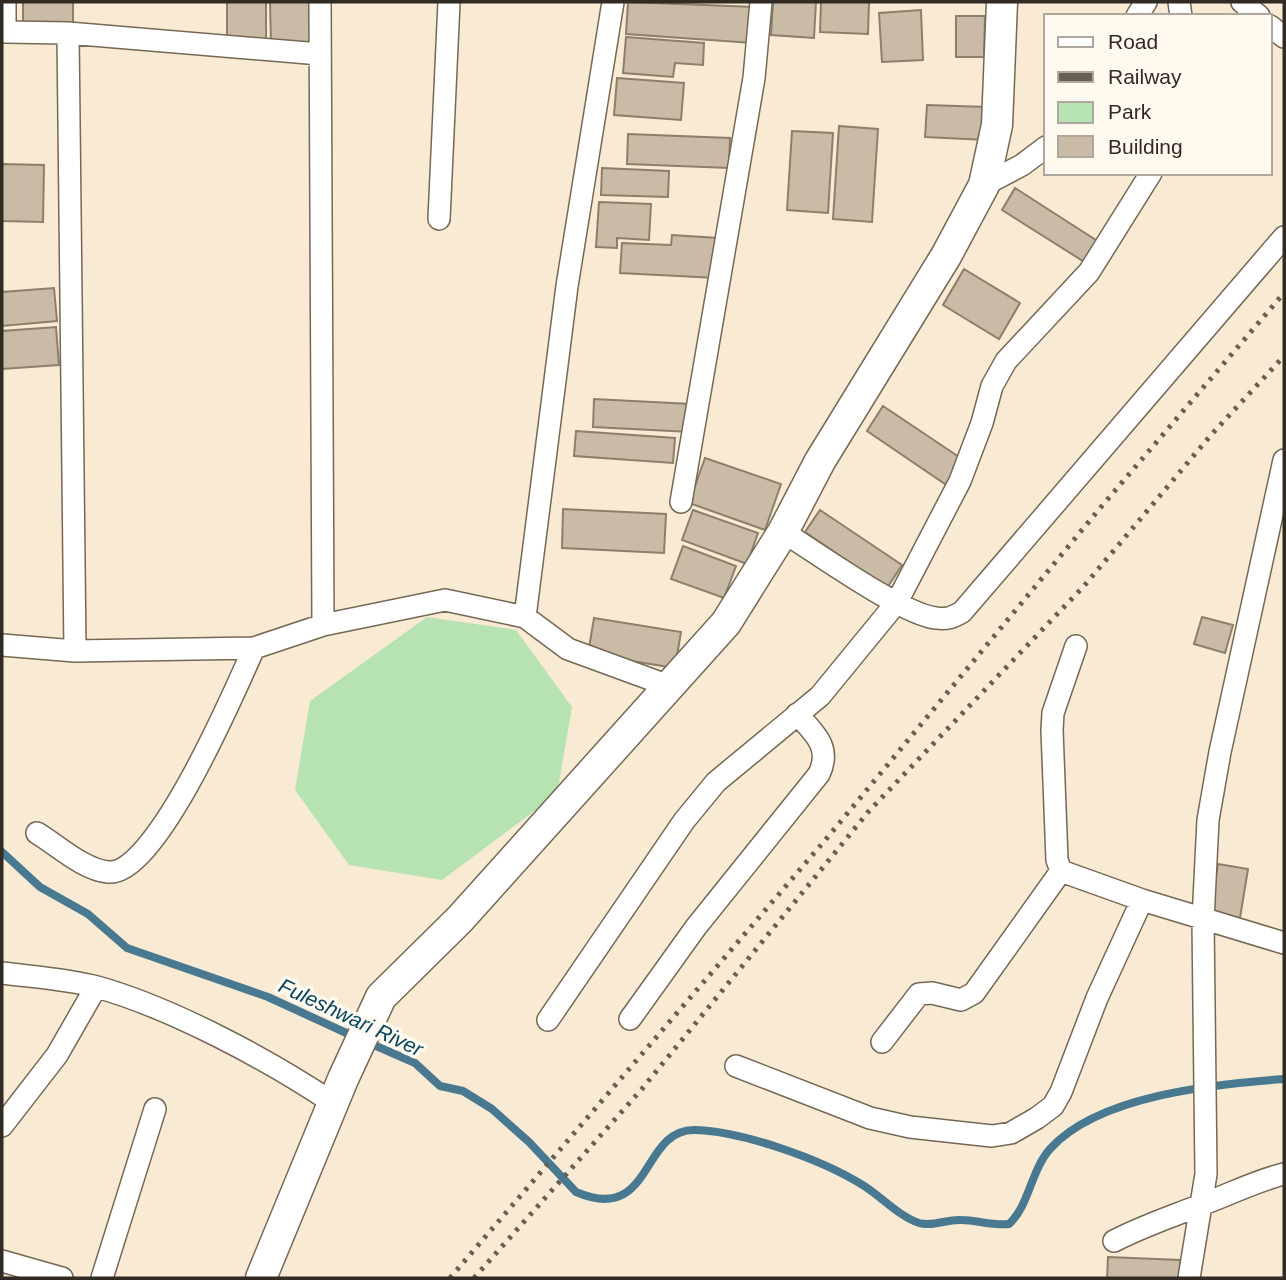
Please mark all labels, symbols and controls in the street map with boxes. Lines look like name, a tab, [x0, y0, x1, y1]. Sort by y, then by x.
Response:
legend	[1044, 14, 1272, 175]
text: Road	[1108, 30, 1158, 53]
text: Railway	[1108, 65, 1182, 88]
text: Park	[1108, 100, 1152, 123]
text: Building	[1108, 135, 1183, 158]
water label: Fuleshwari River	[275, 974, 428, 1061]

